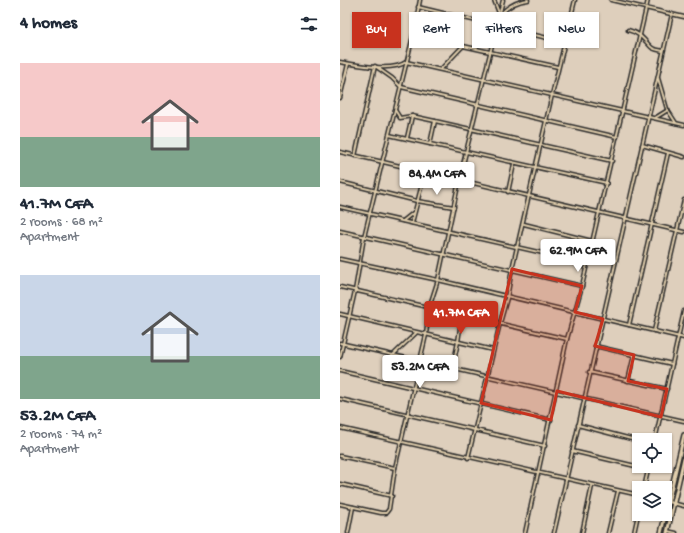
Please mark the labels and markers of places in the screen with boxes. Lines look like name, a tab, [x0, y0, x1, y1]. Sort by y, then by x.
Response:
pin: 84.4M CFA	[391, 162, 483, 196]
pin: 62.9M CFA	[532, 239, 624, 273]
pin: 41.7M CFA	[415, 301, 507, 335]
pin: 53.2M CFA	[374, 355, 466, 389]

